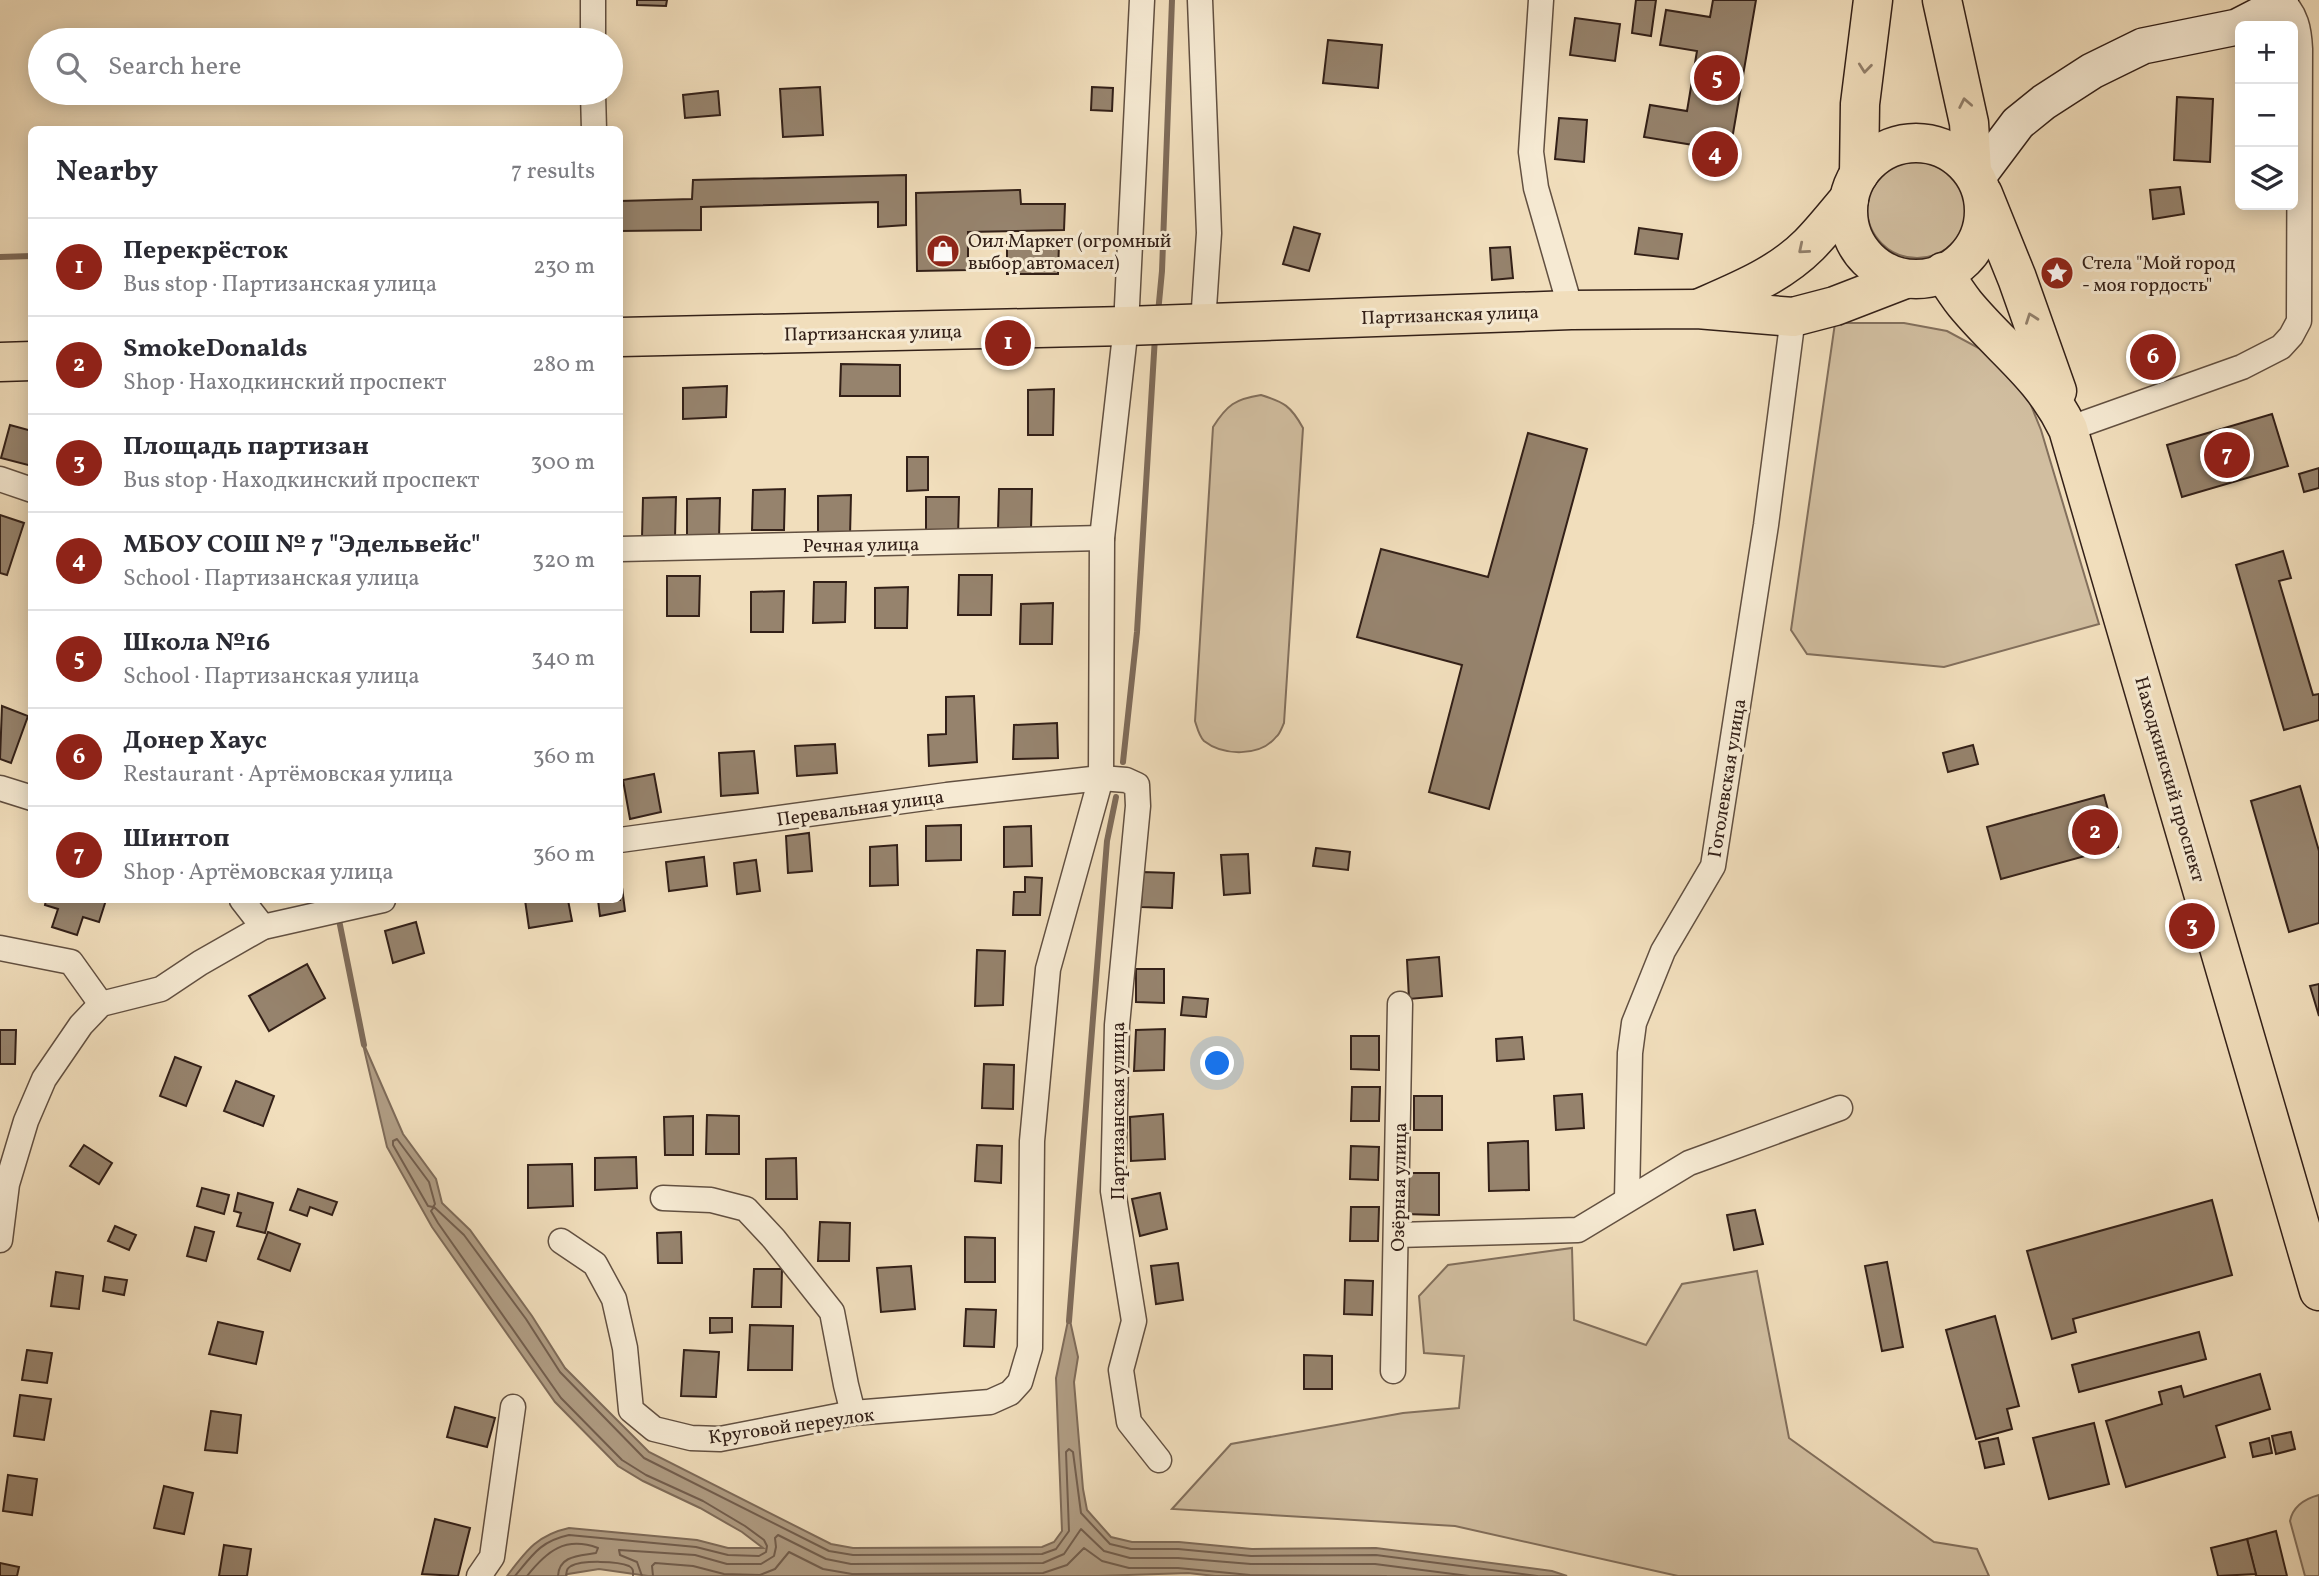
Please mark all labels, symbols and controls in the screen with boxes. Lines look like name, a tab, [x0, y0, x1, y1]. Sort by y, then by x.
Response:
map controls	[2235, 21, 2298, 210]
button: +	[2235, 21, 2298, 84]
search box	[28, 28, 623, 105]
icon: search	[52, 48, 90, 86]
text: Search here	[108, 49, 241, 85]
pin: 5	[1694, 52, 1740, 104]
one-way arrow	[1858, 63, 1873, 74]
button: −	[2235, 84, 2298, 147]
one-way arrow	[1959, 97, 1974, 109]
pin: 4	[1692, 128, 1738, 180]
button: layers	[2235, 147, 2298, 210]
text: Nearby	[56, 151, 158, 193]
text: 7 results	[511, 156, 595, 188]
place label: Оил Маркет (огромный выбор автомасел)	[968, 229, 1171, 277]
shop icon: Оил Маркет (огромный выбор автомасел)	[924, 232, 962, 270]
text: Перекрёсток	[123, 233, 288, 269]
one-way arrow	[1798, 241, 1811, 253]
text: 1	[74, 251, 84, 283]
text: 230 m	[533, 251, 595, 283]
place label: Стела "Мой город - моя гордость"	[2082, 251, 2235, 299]
place icon: Стела "Мой город - моя гордость"	[2038, 254, 2076, 292]
text: Bus stop · Партизанская улица	[123, 269, 437, 301]
street label: Партизанская улица	[1361, 300, 1540, 332]
one-way arrow	[2025, 313, 2039, 325]
pin: 1	[985, 317, 1031, 369]
street label: Партизанская улица	[784, 319, 962, 349]
text: SmokeDonalds	[123, 331, 308, 367]
pin: 6	[2130, 331, 2176, 383]
text: 2	[73, 349, 85, 381]
text: 280 m	[532, 349, 595, 381]
text: Shop · Находкинский проспект	[123, 367, 446, 399]
text: Площадь партизан	[123, 429, 369, 465]
pin: 7	[2204, 429, 2250, 481]
text: 3	[73, 447, 85, 479]
text: 300 m	[531, 447, 595, 479]
text: Bus stop · Находкинский проспект	[123, 465, 479, 497]
text: МБОУ СОШ № 7 "Эдельвейс"	[123, 527, 481, 563]
street label: Речная улица	[802, 532, 920, 560]
text: 4	[72, 545, 86, 577]
text: 320 m	[532, 545, 595, 577]
text: School · Партизанская улица	[123, 563, 420, 595]
text: Школа №16	[123, 625, 270, 661]
text: 5	[73, 643, 85, 675]
text: 340 m	[531, 643, 595, 675]
text: School · Партизанская улица	[123, 661, 420, 693]
street label: Находкинский проспект	[2127, 674, 2211, 886]
street label: Гоголевская улица	[1703, 697, 1753, 860]
text: Донер Хаус	[123, 723, 267, 759]
text: 6	[73, 741, 85, 773]
text: 360 m	[533, 741, 595, 773]
text: Restaurant · Артёмовская улица	[123, 759, 453, 791]
street label: Перевальная улица	[775, 784, 946, 834]
pin: 2	[2072, 806, 2118, 858]
text: Шинтоп	[123, 821, 230, 857]
text: 7	[74, 839, 85, 871]
text: 360 m	[533, 839, 595, 871]
text: Shop · Артёмовская улица	[123, 857, 394, 889]
pin: 3	[2169, 900, 2215, 952]
street label: Партизанская улица	[1106, 1022, 1132, 1200]
your location	[1200, 1046, 1234, 1080]
street label: Озёрная улица	[1386, 1122, 1414, 1252]
street label: Круговой переулок	[707, 1402, 876, 1451]

